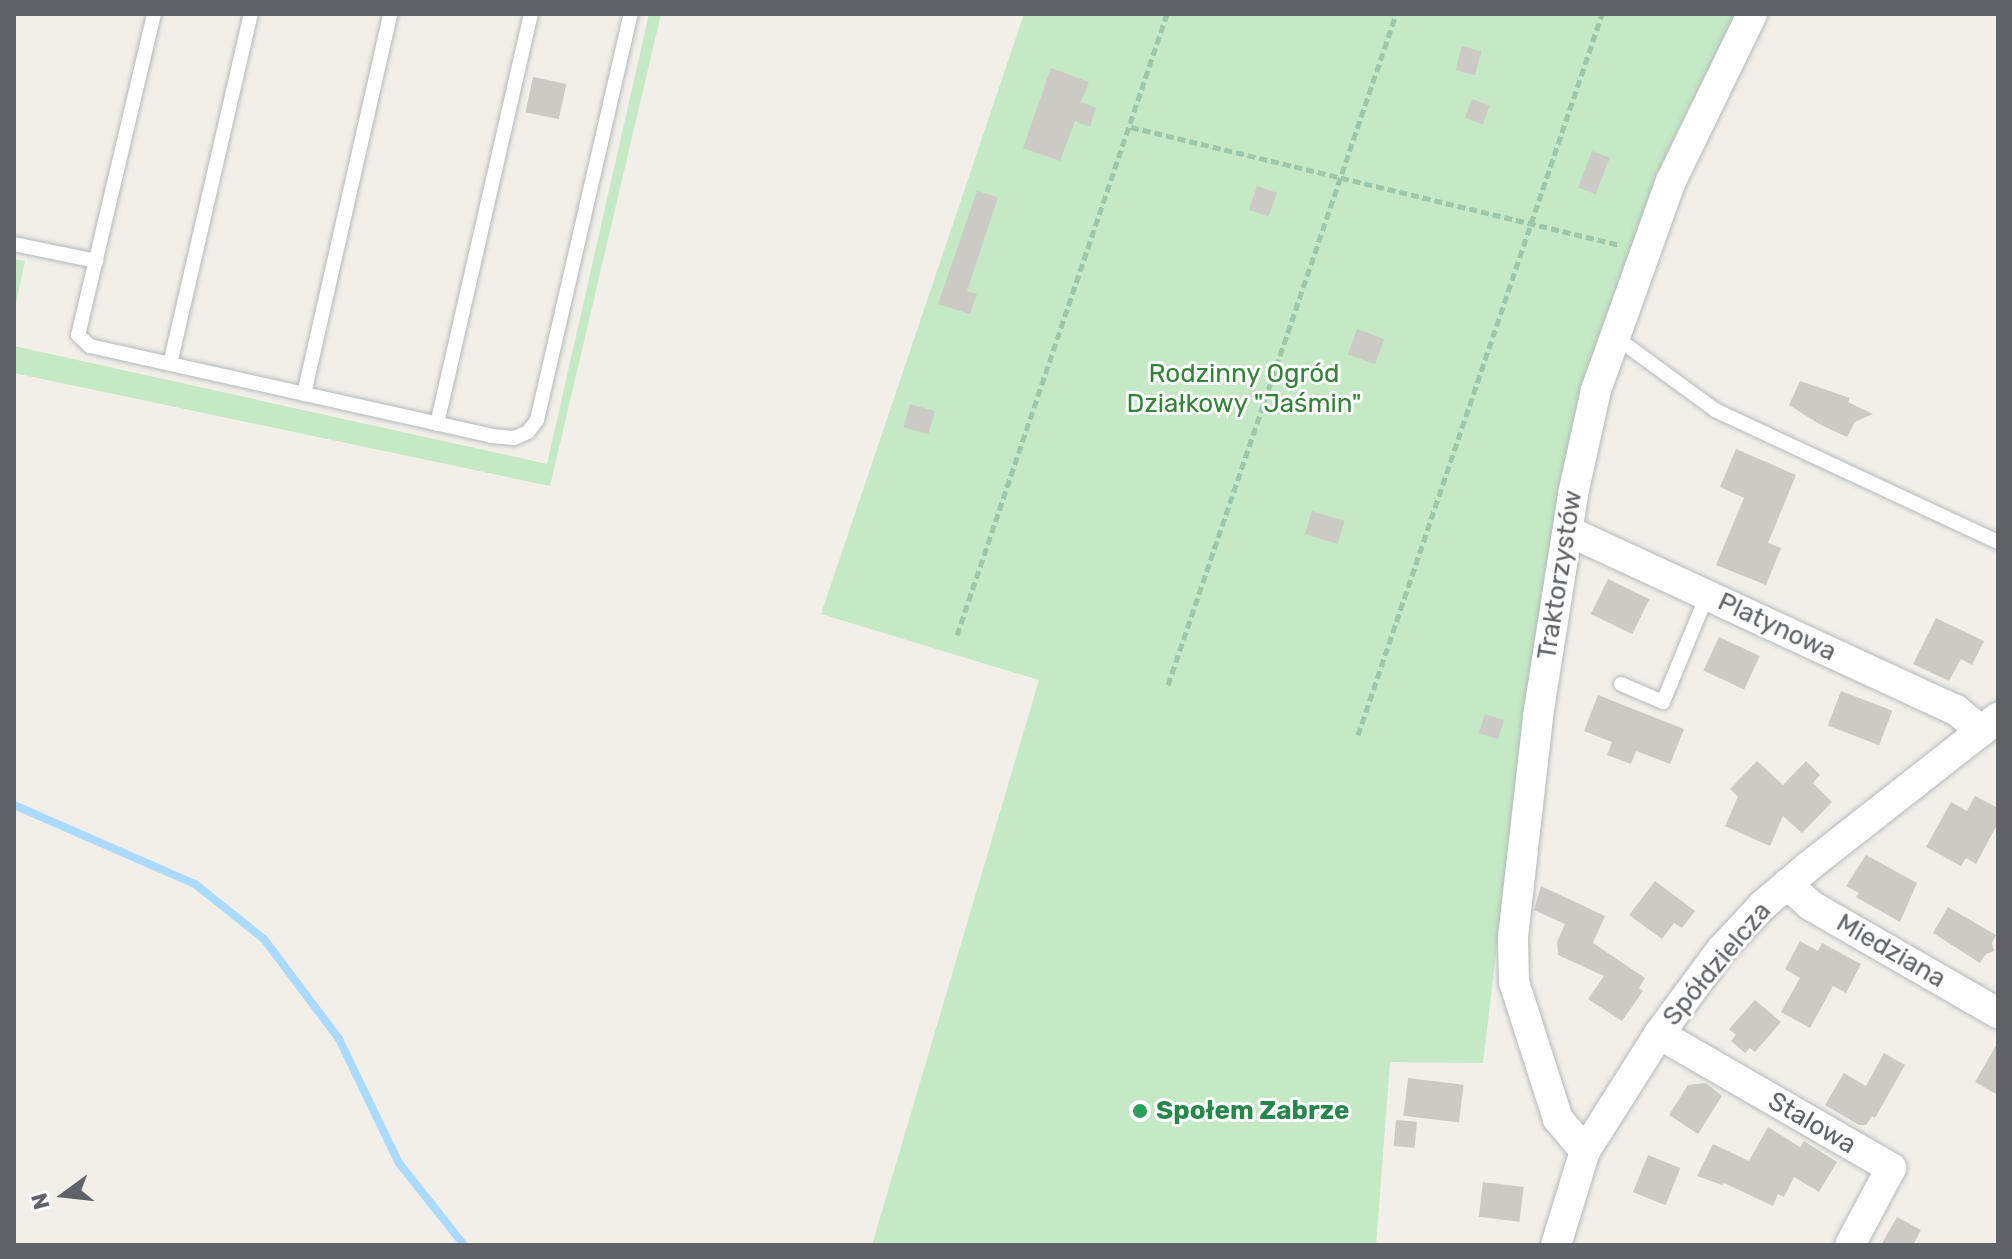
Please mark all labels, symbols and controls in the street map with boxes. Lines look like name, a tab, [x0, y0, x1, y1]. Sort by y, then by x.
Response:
park label: Rodzinny Ogród Działkowy "Jaśmin"	[1126, 358, 1362, 420]
street label: Traktorzystów	[1531, 488, 1589, 662]
street label: Platynowa	[1713, 586, 1841, 668]
street label: Spółdzielcza	[1656, 896, 1778, 1032]
street label: Miedziana	[1831, 907, 1951, 995]
street label: Stalowa	[1762, 1085, 1862, 1161]
place label: Społem Zabrze	[1156, 1095, 1349, 1127]
marker: Społem Zabrze	[1131, 1102, 1149, 1120]
north arrow	[24, 1155, 104, 1235]
text: N	[25, 1190, 55, 1212]

